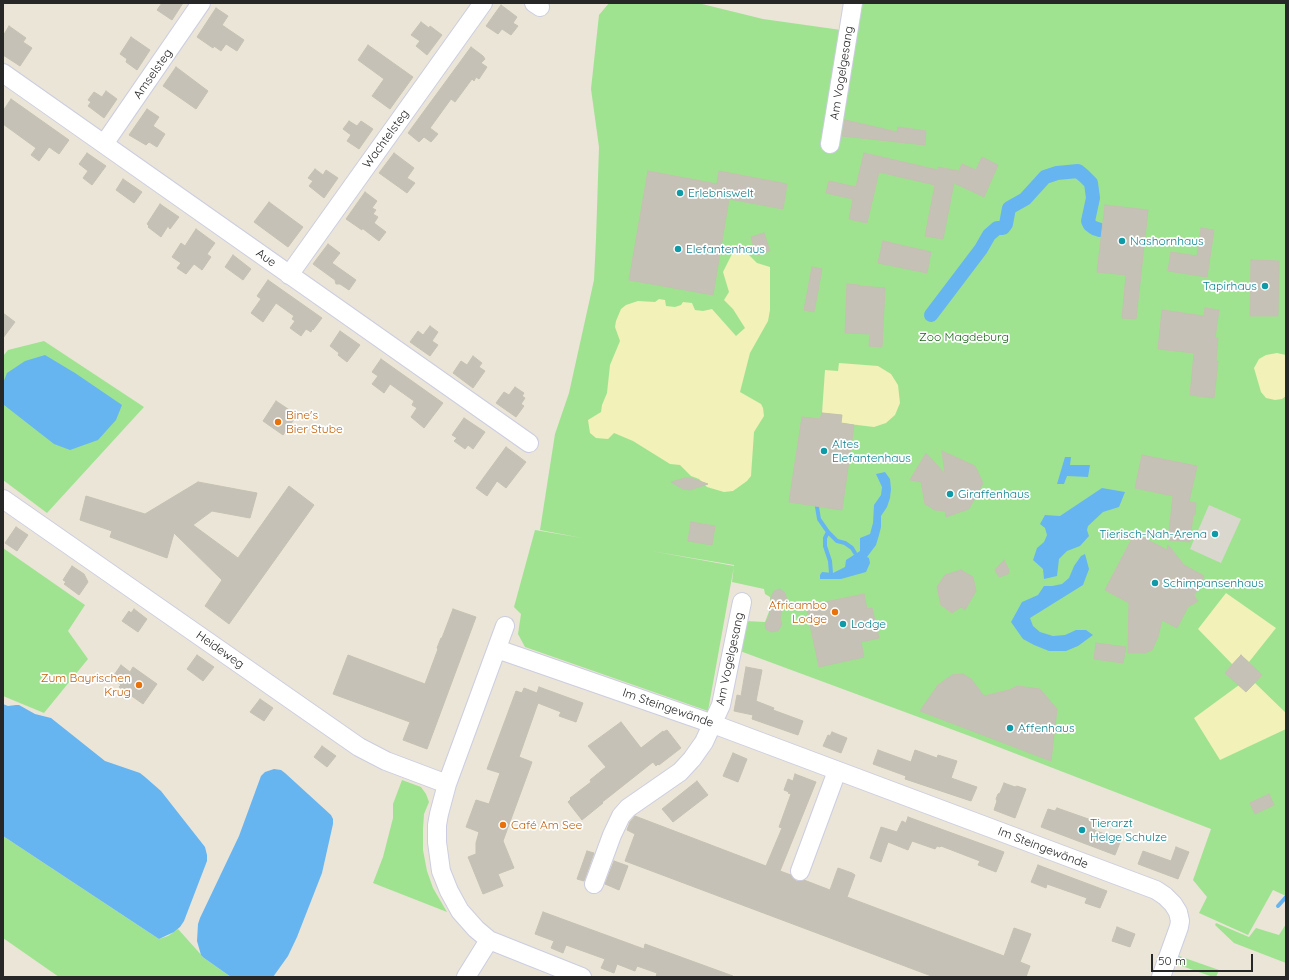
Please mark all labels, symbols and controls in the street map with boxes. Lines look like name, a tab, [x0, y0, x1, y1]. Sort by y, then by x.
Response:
street label: Am Vogelgesang	[827, 25, 857, 121]
street label: Amselsteg	[131, 46, 175, 102]
street label: Wachtelsteg	[360, 107, 412, 171]
place label: Erlebniswelt	[688, 186, 754, 200]
marker: Erlebniswelt	[675, 188, 685, 198]
place label: Nashornhaus	[1130, 234, 1204, 248]
marker: Nashornhaus	[1117, 236, 1127, 246]
place label: Elefantenhaus	[686, 242, 765, 256]
marker: Elefantenhaus	[673, 244, 683, 254]
street label: Aue	[253, 246, 279, 270]
place label: Tapirhaus	[1203, 279, 1257, 293]
marker: Tapirhaus	[1260, 281, 1270, 291]
park label: Zoo Magdeburg	[919, 330, 1009, 344]
place label: Bine's Bier Stube	[286, 408, 343, 436]
marker: Bine's Bier Stube	[273, 417, 283, 427]
place label: Altes Elefantenhaus	[832, 437, 911, 465]
marker: Altes Elefantenhaus	[819, 446, 829, 456]
place label: Giraffenhaus	[958, 487, 1029, 501]
marker: Giraffenhaus	[945, 489, 955, 499]
place label: Tierisch-Nah-Arena	[1099, 527, 1207, 541]
marker: Tierisch-Nah-Arena	[1210, 529, 1220, 539]
place label: Schimpansenhaus	[1163, 576, 1264, 590]
marker: Schimpansenhaus	[1150, 578, 1160, 588]
place label: Africambo Lodge	[769, 598, 827, 626]
marker: Africambo Lodge	[830, 607, 840, 617]
street label: Am Vogelgesang	[713, 611, 747, 707]
place label: Lodge	[851, 617, 886, 631]
marker: Lodge	[838, 619, 848, 629]
street label: Heideweg	[193, 628, 247, 672]
place label: Zum Bayrischen Krug	[41, 671, 131, 699]
marker: Zum Bayrischen Krug	[134, 680, 144, 690]
street label: Im Steingewände	[620, 686, 716, 730]
place label: Affenhaus	[1018, 721, 1075, 735]
marker: Affenhaus	[1005, 723, 1015, 733]
place label: Tierarzt Helge Schulze	[1090, 816, 1167, 844]
place label: Café Am See	[511, 818, 582, 832]
marker: Café Am See	[498, 820, 508, 830]
street label: Im Steingewände	[996, 824, 1090, 872]
marker: Tierarzt Helge Schulze	[1077, 825, 1087, 835]
scale bar	[1153, 946, 1255, 972]
text: 50 m	[1158, 953, 1186, 968]

